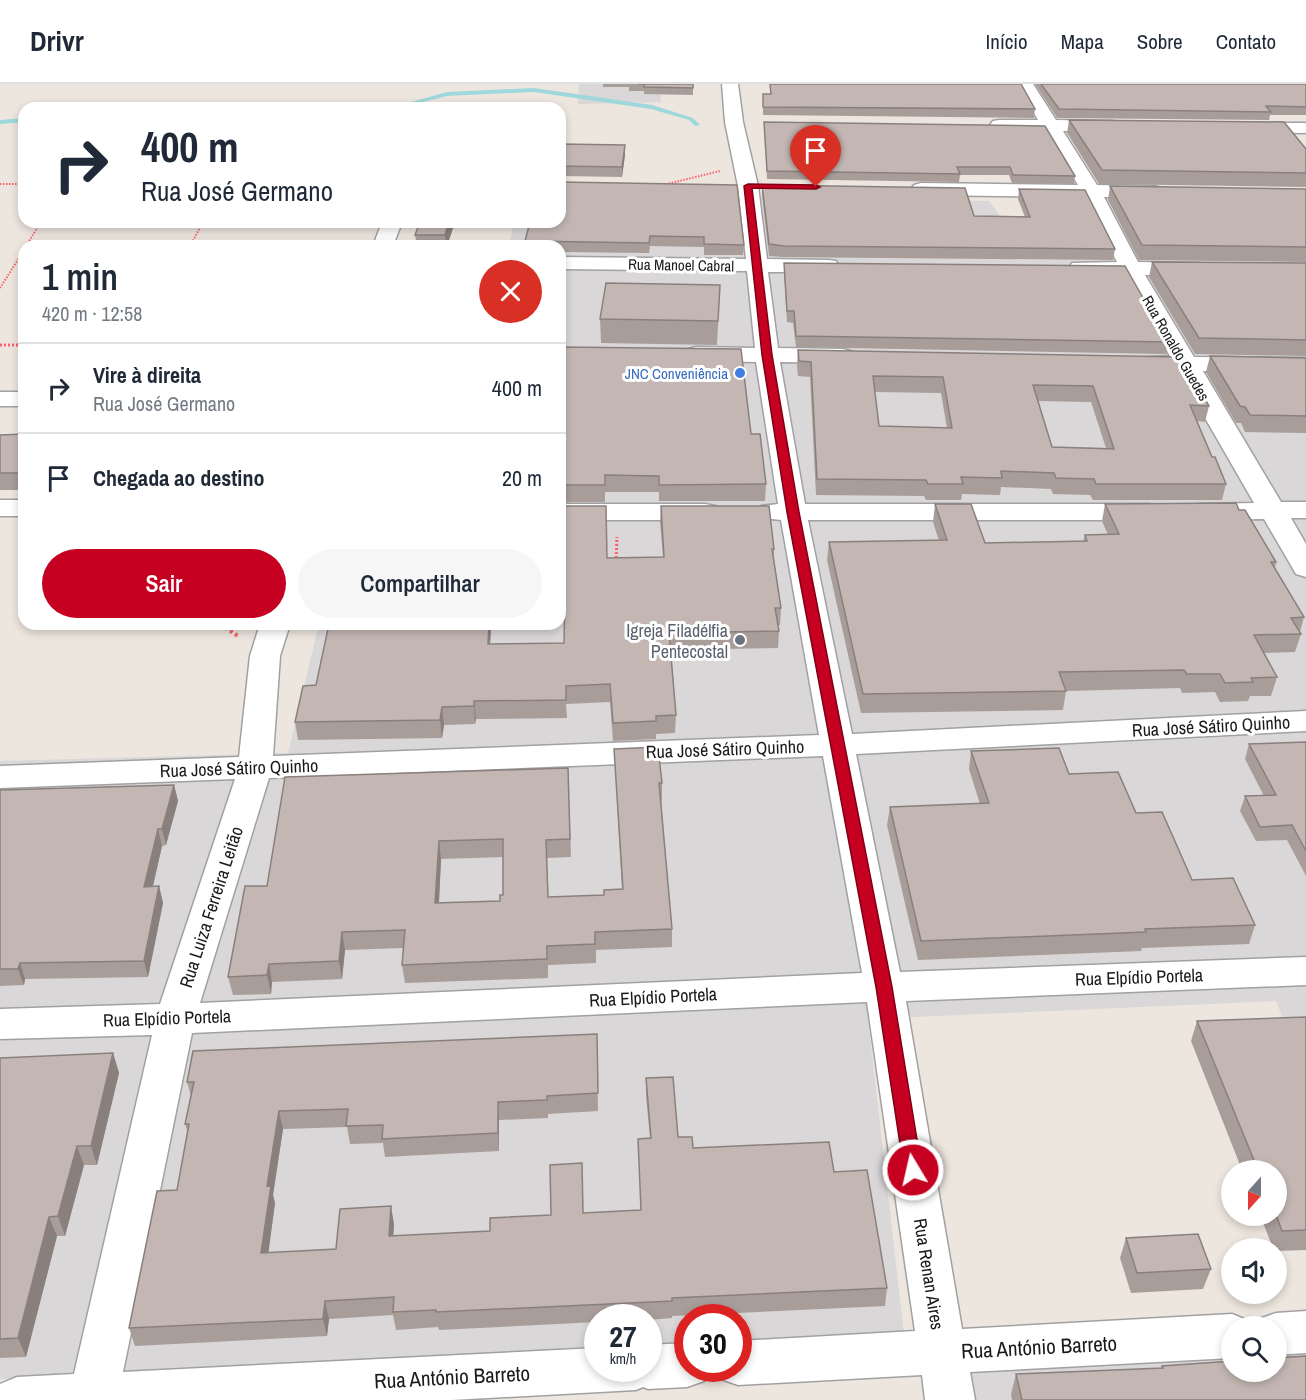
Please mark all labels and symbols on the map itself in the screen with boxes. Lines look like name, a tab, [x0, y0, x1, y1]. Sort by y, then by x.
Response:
pin	[790, 125, 841, 187]
street label: Rua Manoel Cabral	[628, 254, 734, 276]
street label: Rua Ronaldo Guedes	[1137, 292, 1215, 404]
place label: JNC Conveniência	[625, 363, 728, 384]
marker: JNC Conveniência	[733, 366, 747, 380]
place label: Igreja Filadélfia Pentecostal	[626, 618, 728, 664]
marker: Igreja Filadélfia Pentecostal	[733, 633, 747, 647]
street label: Rua José Sátiro Quinho	[1131, 709, 1291, 743]
street label: Rua José Sátiro Quinho	[645, 734, 805, 764]
street label: Rua José Sátiro Quinho	[159, 753, 319, 783]
street label: Rua Luiza Ferreira Leitão	[173, 823, 249, 991]
street label: Rua Elpídio Portela	[1075, 962, 1203, 992]
street label: Rua Elpídio Portela	[588, 981, 718, 1013]
street label: Rua Elpídio Portela	[103, 1003, 231, 1033]
position arrow	[881, 1138, 945, 1202]
north arrow	[1221, 1160, 1287, 1226]
street label: Rua Renan Aires	[908, 1217, 950, 1331]
speed limit sign: 30	[674, 1304, 752, 1382]
street label: Rua António Barreto	[960, 1328, 1118, 1366]
street label: Rua António Barreto	[373, 1358, 531, 1396]

